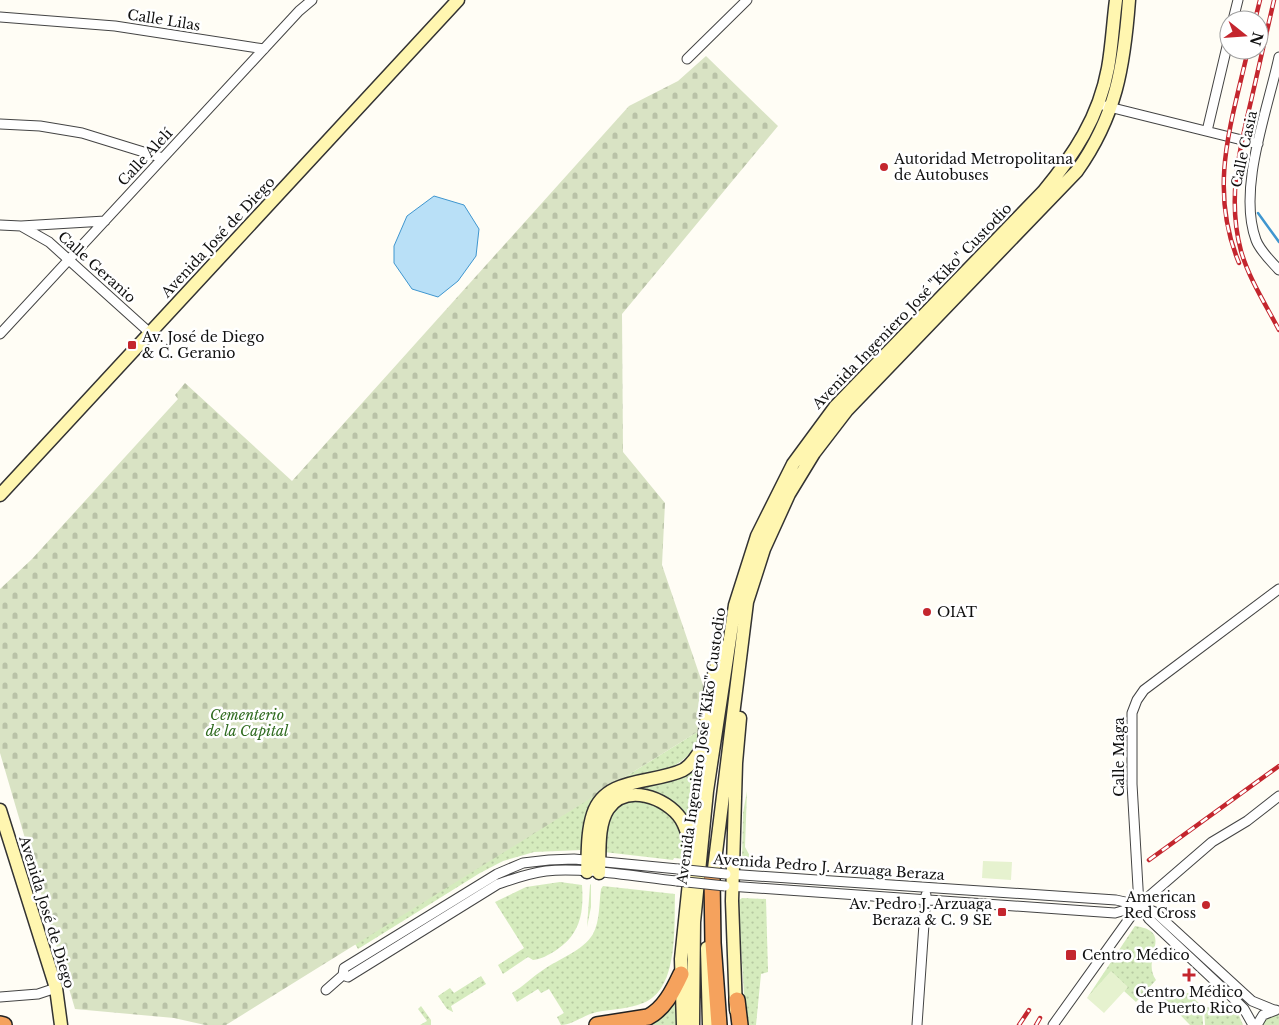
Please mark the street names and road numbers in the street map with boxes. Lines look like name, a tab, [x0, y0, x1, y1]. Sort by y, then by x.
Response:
street label: Calle Lilas	[126, 5, 202, 35]
street label: Calle Casia	[1227, 109, 1261, 189]
street label: Calle Alelí	[114, 124, 176, 190]
street label: Avenida José de Diego	[157, 173, 279, 302]
street label: Avenida Ingeniero José "Kiko" Custodio	[808, 199, 1016, 414]
street label: Calle Geranio	[54, 227, 140, 307]
street label: Avenida Ingeniero José "Kiko" Custodio	[672, 606, 729, 887]
street label: Calle Maga	[1110, 717, 1128, 797]
street label: Avenida José de Diego	[15, 833, 79, 990]
street label: Avenida Pedro J. Arzuaga Beraza	[712, 850, 945, 884]

